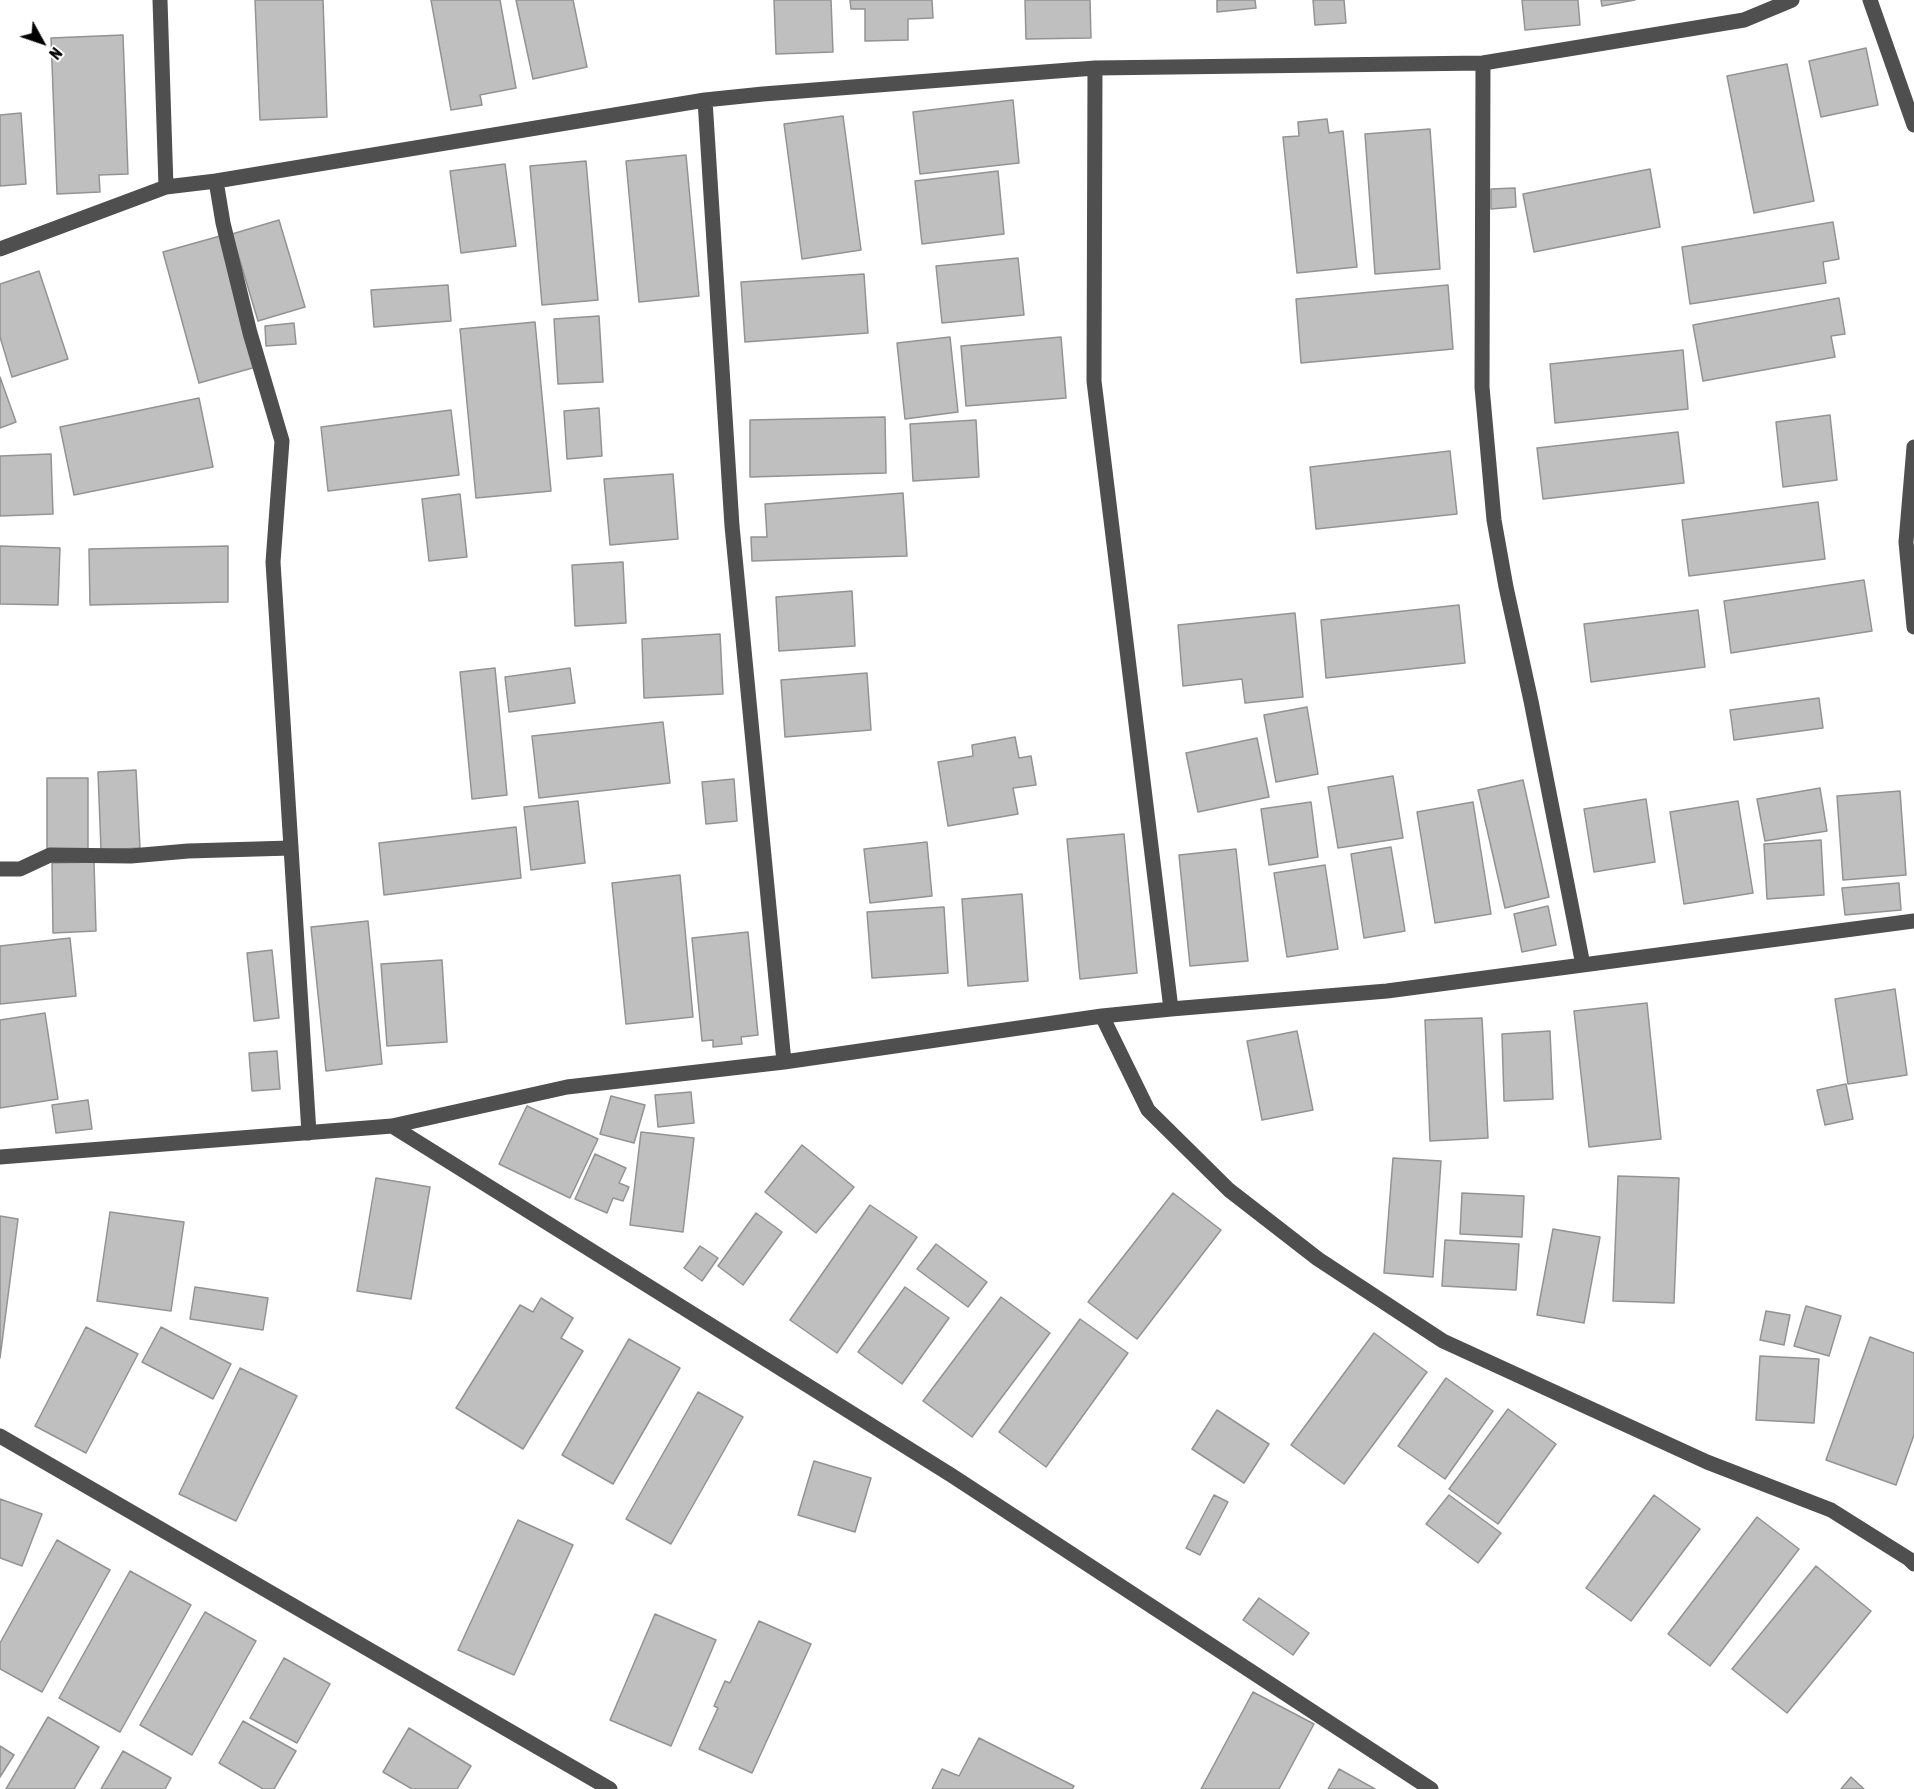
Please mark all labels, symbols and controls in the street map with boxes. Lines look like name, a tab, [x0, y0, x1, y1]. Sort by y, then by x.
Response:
north arrow	[12, 12, 72, 72]
text: N	[46, 44, 66, 63]

